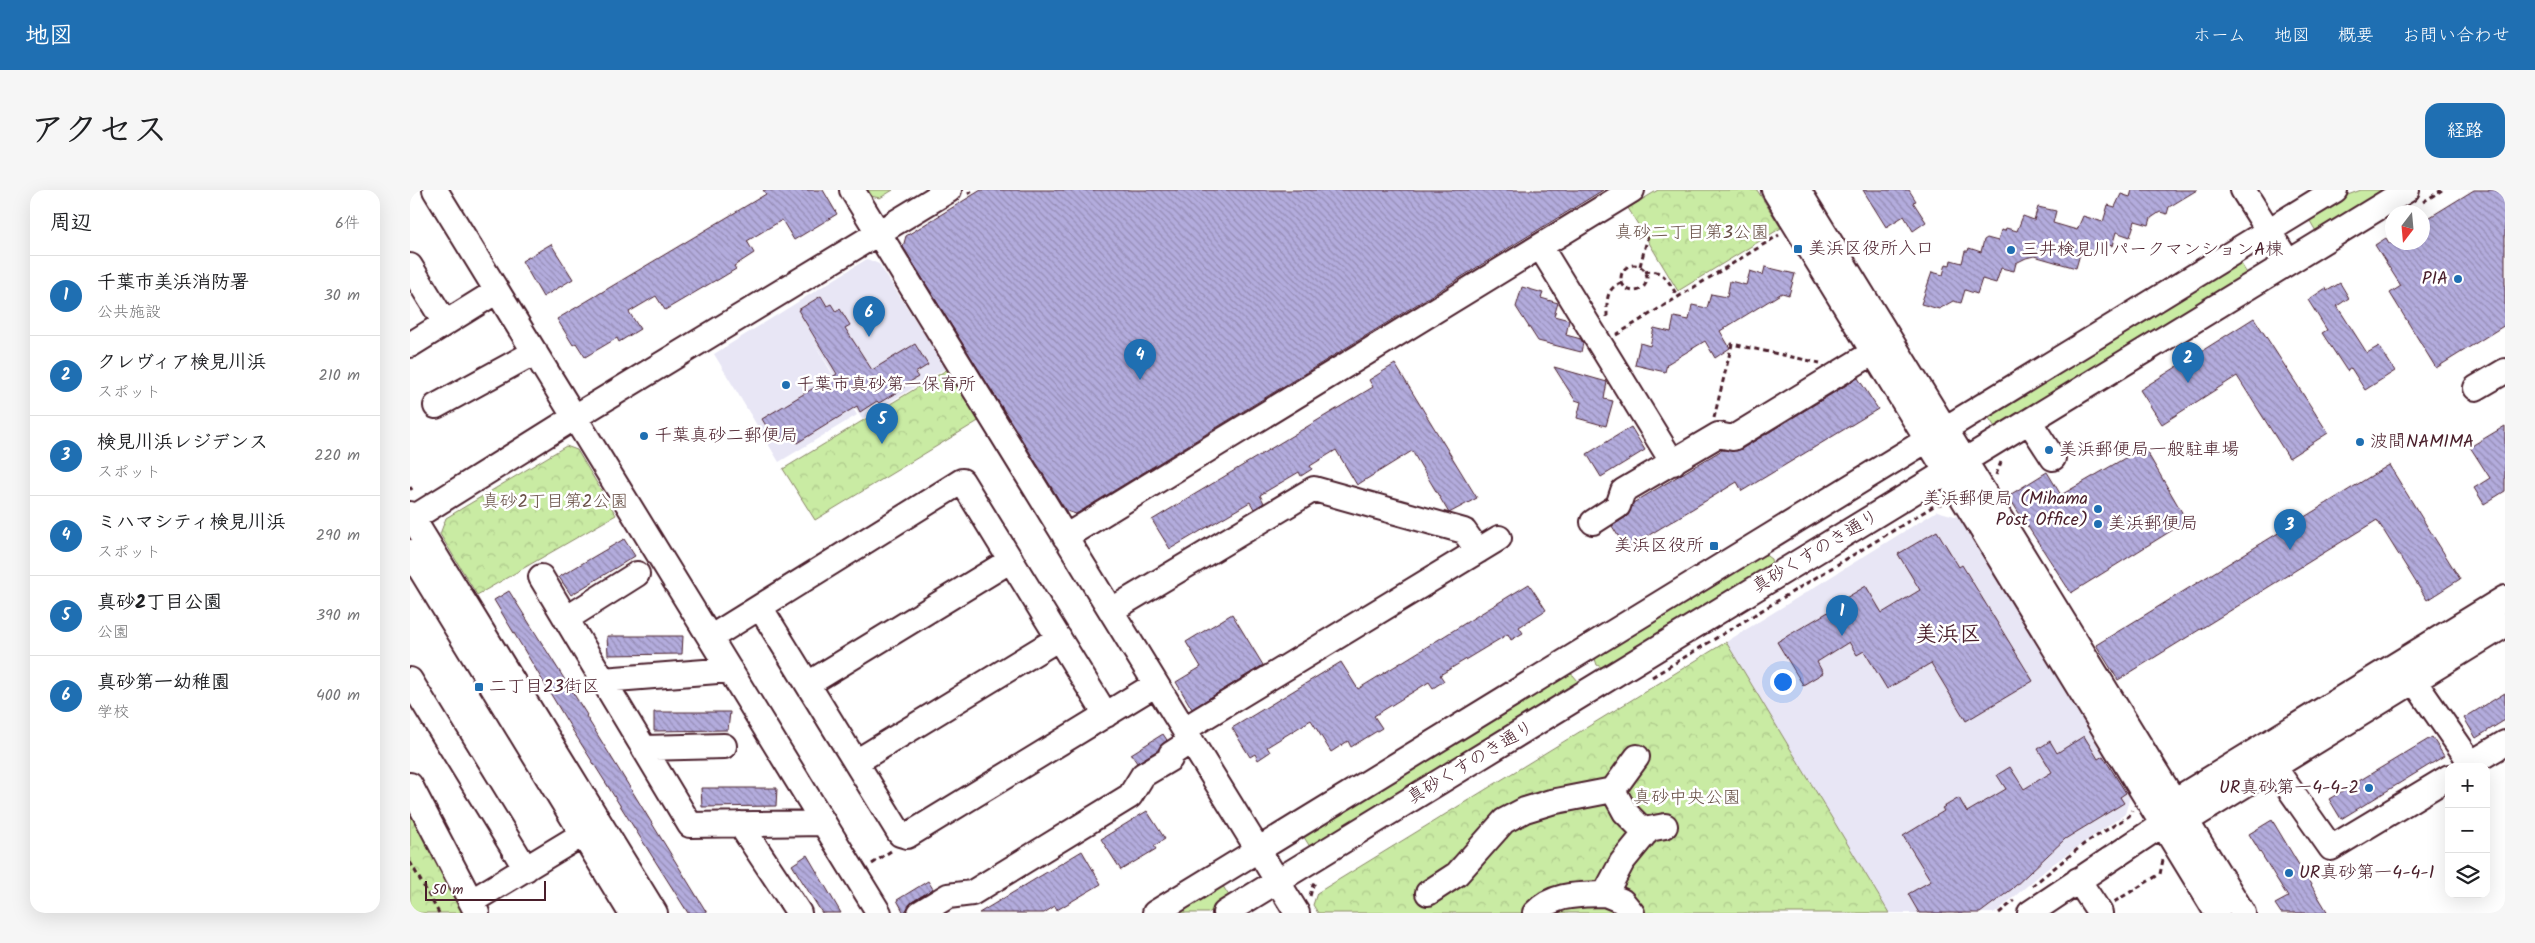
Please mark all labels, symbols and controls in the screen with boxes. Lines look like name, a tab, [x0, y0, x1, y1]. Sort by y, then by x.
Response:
text: 地図	[25, 17, 73, 56]
text: ホーム	[2193, 22, 2246, 51]
text: 地図	[2274, 22, 2310, 51]
text: 概要	[2338, 22, 2374, 51]
text: お問い合わせ	[2402, 22, 2510, 51]
button: 経路	[2425, 103, 2505, 158]
text: アクセス	[30, 104, 168, 160]
north arrow	[2385, 205, 2430, 250]
text: 周辺	[50, 207, 92, 240]
text: 6件	[335, 211, 360, 236]
park label: 真砂二丁目第3公園	[1615, 219, 1769, 248]
place label: 美浜区役所入口	[1808, 235, 1934, 264]
place label: 三井検見川パークマンションA棟	[2021, 236, 2283, 265]
marker: 美浜区役所入口	[1792, 243, 1804, 255]
marker: 三井検見川パークマンションA棟	[2005, 244, 2017, 256]
place label: PIA	[2422, 265, 2448, 294]
text: 千葉市美浜消防署	[97, 268, 249, 298]
marker: PIA	[2452, 273, 2464, 285]
text: 1	[64, 283, 68, 308]
text: 30 m	[324, 283, 360, 308]
pin: 6	[853, 296, 885, 337]
text: 公共施設	[97, 300, 161, 325]
pin: 4	[1124, 339, 1156, 380]
pin: 2	[2172, 342, 2204, 383]
text: クレヴィア検見川浜	[97, 348, 266, 378]
text: 2	[61, 363, 71, 388]
text: 210 m	[319, 363, 360, 388]
place label: 千葉市真砂第一保育所	[796, 371, 976, 400]
marker: 千葉市真砂第一保育所	[780, 379, 792, 391]
text: スポット	[97, 380, 161, 405]
pin: 5	[866, 403, 898, 444]
place label: 千葉真砂二郵便局	[654, 422, 798, 451]
text: 検見川浜レジデンス	[97, 428, 268, 458]
place label: 波間NAMIMA	[2370, 428, 2474, 457]
marker: 千葉真砂二郵便局	[638, 430, 650, 442]
place label: 美浜郵便局一般駐車場	[2059, 436, 2239, 465]
marker: 波間NAMIMA	[2354, 436, 2366, 448]
text: 3	[62, 443, 70, 468]
text: 220 m	[314, 443, 360, 468]
marker: 美浜郵便局一般駐車場	[2043, 444, 2055, 456]
text: スポット	[97, 460, 161, 485]
place label: 美浜郵便局 (Mihama Post Office)	[1923, 485, 2088, 535]
park label: 真砂2丁目第2公園	[482, 488, 628, 517]
street label: 真砂くすのき通り	[1747, 502, 1885, 602]
marker: 美浜郵便局 (Mihama Post Office)	[2092, 503, 2104, 515]
text: ミハマシティ検見川浜	[97, 508, 286, 538]
pin: 3	[2274, 509, 2306, 550]
place label: 美浜郵便局	[2108, 510, 2198, 539]
marker: 美浜郵便局	[2092, 518, 2104, 530]
text: 4	[62, 523, 70, 548]
text: 290 m	[316, 523, 360, 548]
place label: 美浜区役所	[1614, 532, 1704, 561]
text: スポット	[97, 540, 161, 565]
marker: 美浜区役所	[1708, 540, 1720, 552]
text: 真砂2丁目公園	[97, 588, 222, 618]
pin: 1	[1826, 595, 1858, 636]
text: 5	[62, 603, 70, 628]
text: 390 m	[316, 603, 360, 628]
district label: 美浜区	[1915, 618, 1981, 653]
text: 公園	[97, 620, 129, 645]
text: 真砂第一幼稚園	[97, 668, 230, 698]
your location	[1770, 669, 1796, 695]
place label: 二丁目23街区	[489, 673, 600, 702]
marker: 二丁目23街区	[473, 681, 485, 693]
text: 6	[62, 683, 70, 708]
text: 400 m	[316, 683, 360, 708]
text: 学校	[97, 700, 129, 725]
street label: 真砂くすのき通り	[1402, 713, 1540, 813]
map controls	[2445, 763, 2490, 898]
button: +	[2445, 763, 2490, 808]
place label: UR真砂第一4-4-2	[2219, 774, 2359, 803]
marker: UR真砂第一4-4-2	[2363, 782, 2375, 794]
park label: 真砂中央公園	[1633, 784, 1741, 813]
button: −	[2445, 808, 2490, 853]
button: layers	[2445, 853, 2490, 898]
place label: UR真砂第一4-4-1	[2299, 859, 2434, 888]
marker: UR真砂第一4-4-1	[2283, 867, 2295, 879]
scale bar	[425, 878, 546, 901]
text: 50 m	[432, 879, 463, 901]

